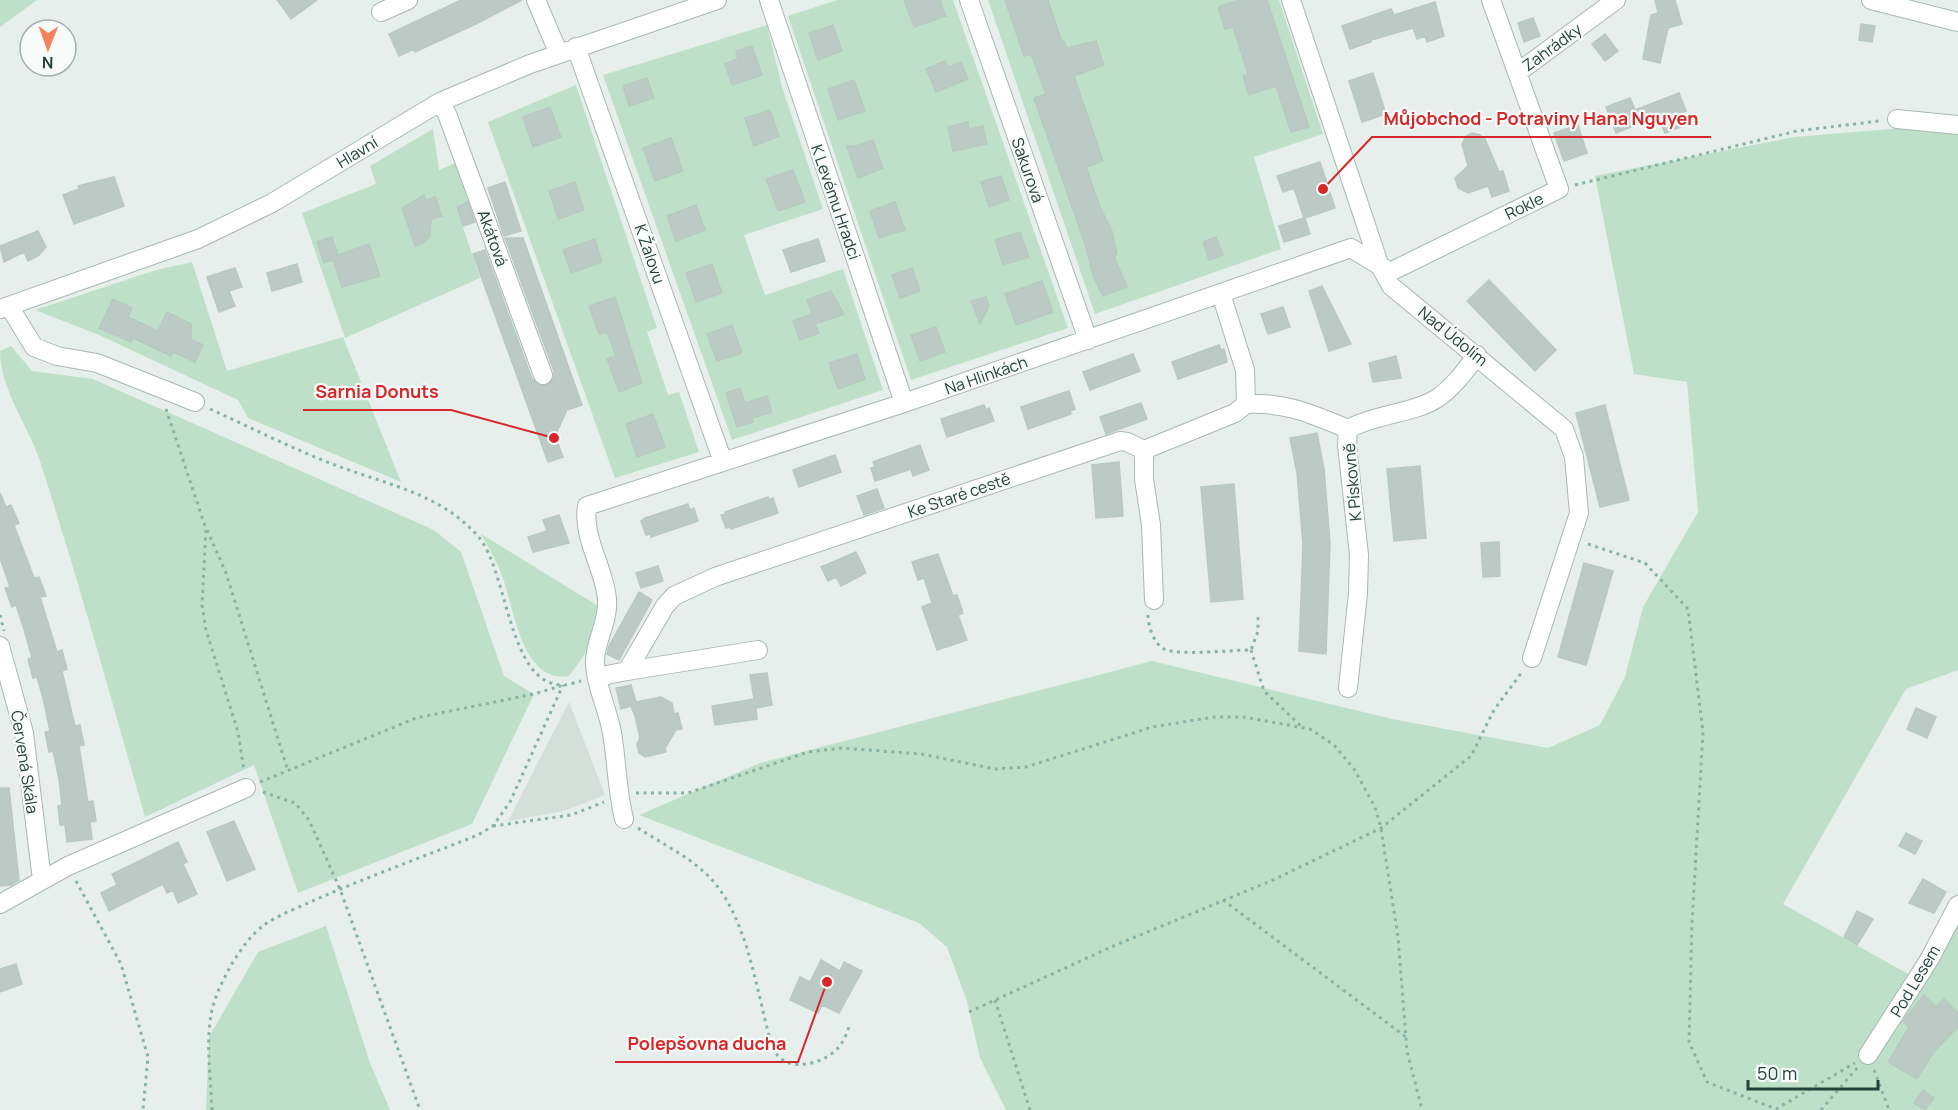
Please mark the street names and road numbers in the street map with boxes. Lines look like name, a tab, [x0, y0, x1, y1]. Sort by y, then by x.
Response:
street label: Zahrádky	[1518, 18, 1587, 76]
street label: Hlavní	[332, 131, 382, 173]
street label: Sakurová	[1007, 135, 1049, 205]
street label: K Levému Hradci	[806, 142, 866, 262]
street label: Rokle	[1501, 187, 1547, 225]
street label: Akátová	[473, 207, 513, 269]
street label: K Žalovu	[630, 221, 670, 287]
street label: Nad Údolím	[1414, 301, 1492, 371]
street label: Na Hlinkách	[942, 351, 1030, 399]
street label: K Pískovně	[1338, 442, 1366, 522]
street label: Ke Staré cestě	[905, 467, 1013, 523]
street label: Červená Skála	[6, 709, 44, 815]
street label: Pod Lesem	[1885, 941, 1945, 1021]

